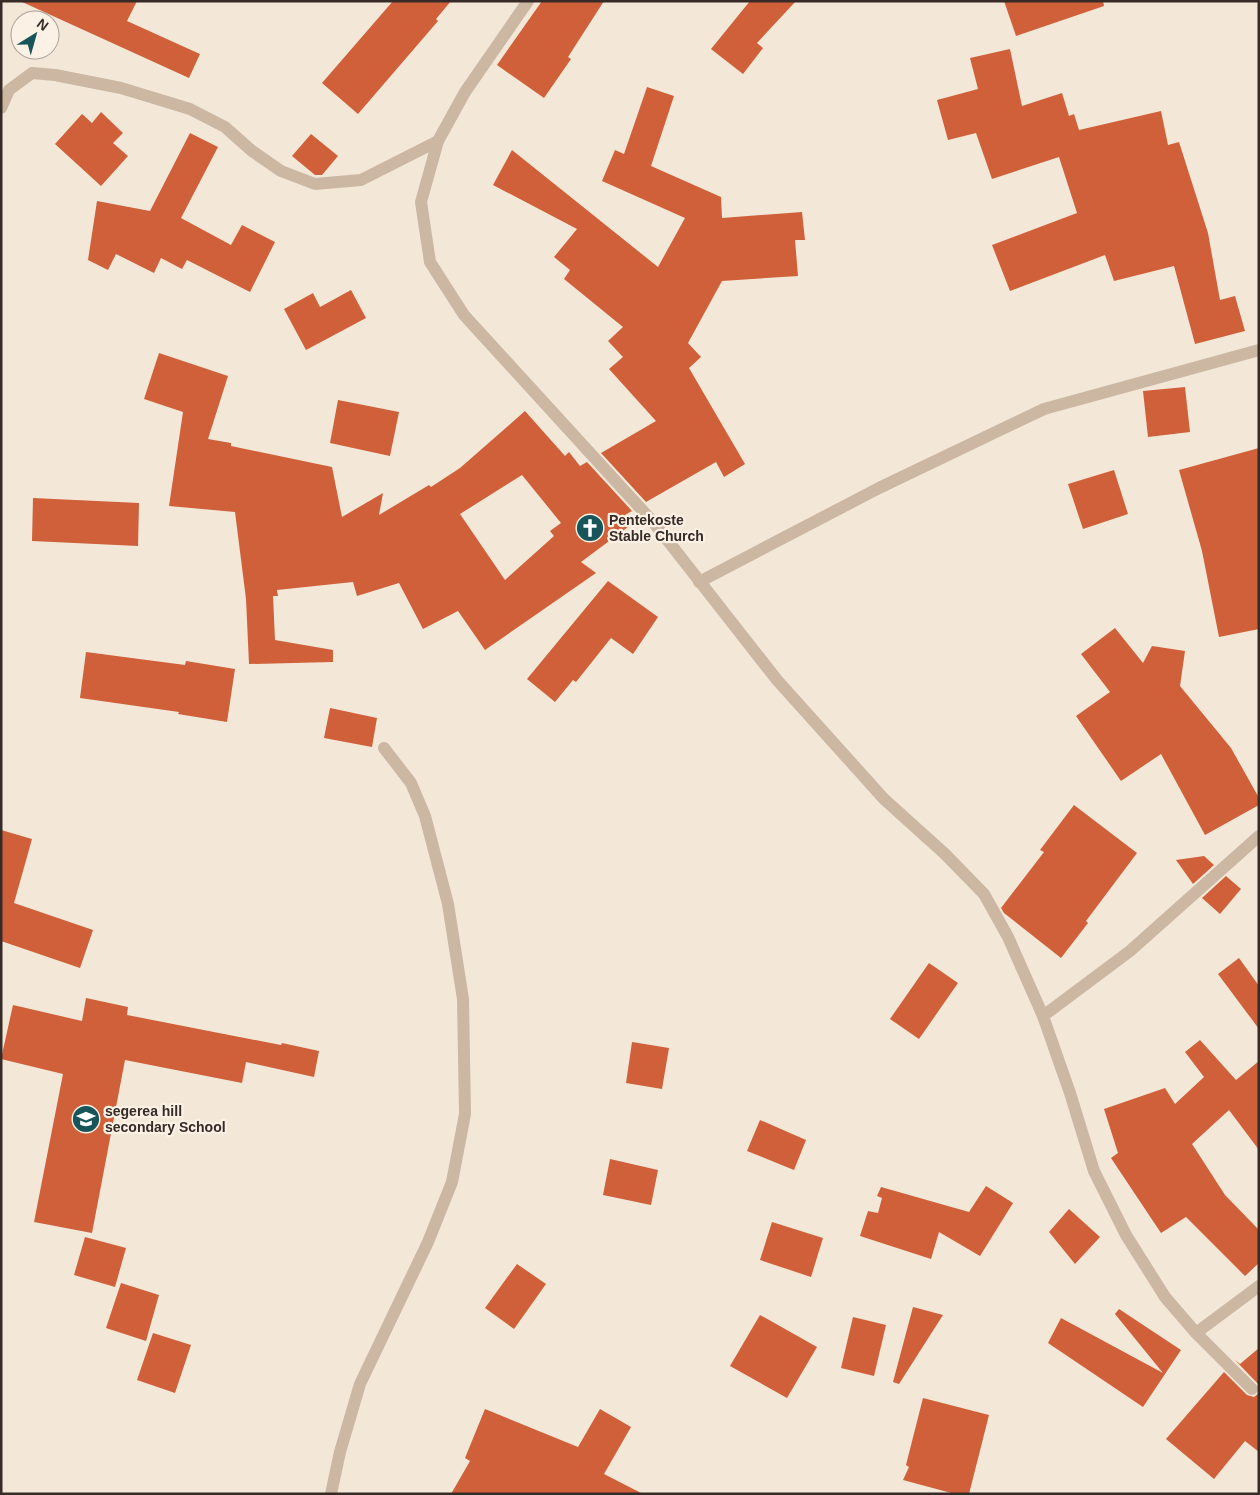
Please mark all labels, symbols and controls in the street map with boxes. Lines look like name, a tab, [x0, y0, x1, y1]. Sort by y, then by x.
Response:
north arrow	[10, 10, 60, 60]
text: N	[34, 15, 52, 34]
place label: Pentekoste Stable Church	[609, 512, 704, 544]
church icon: Pentekoste Stable Church	[575, 513, 605, 543]
place label: segerea hill secondary School	[105, 1103, 226, 1135]
school or university icon: segerea hill secondary School	[71, 1104, 101, 1134]

